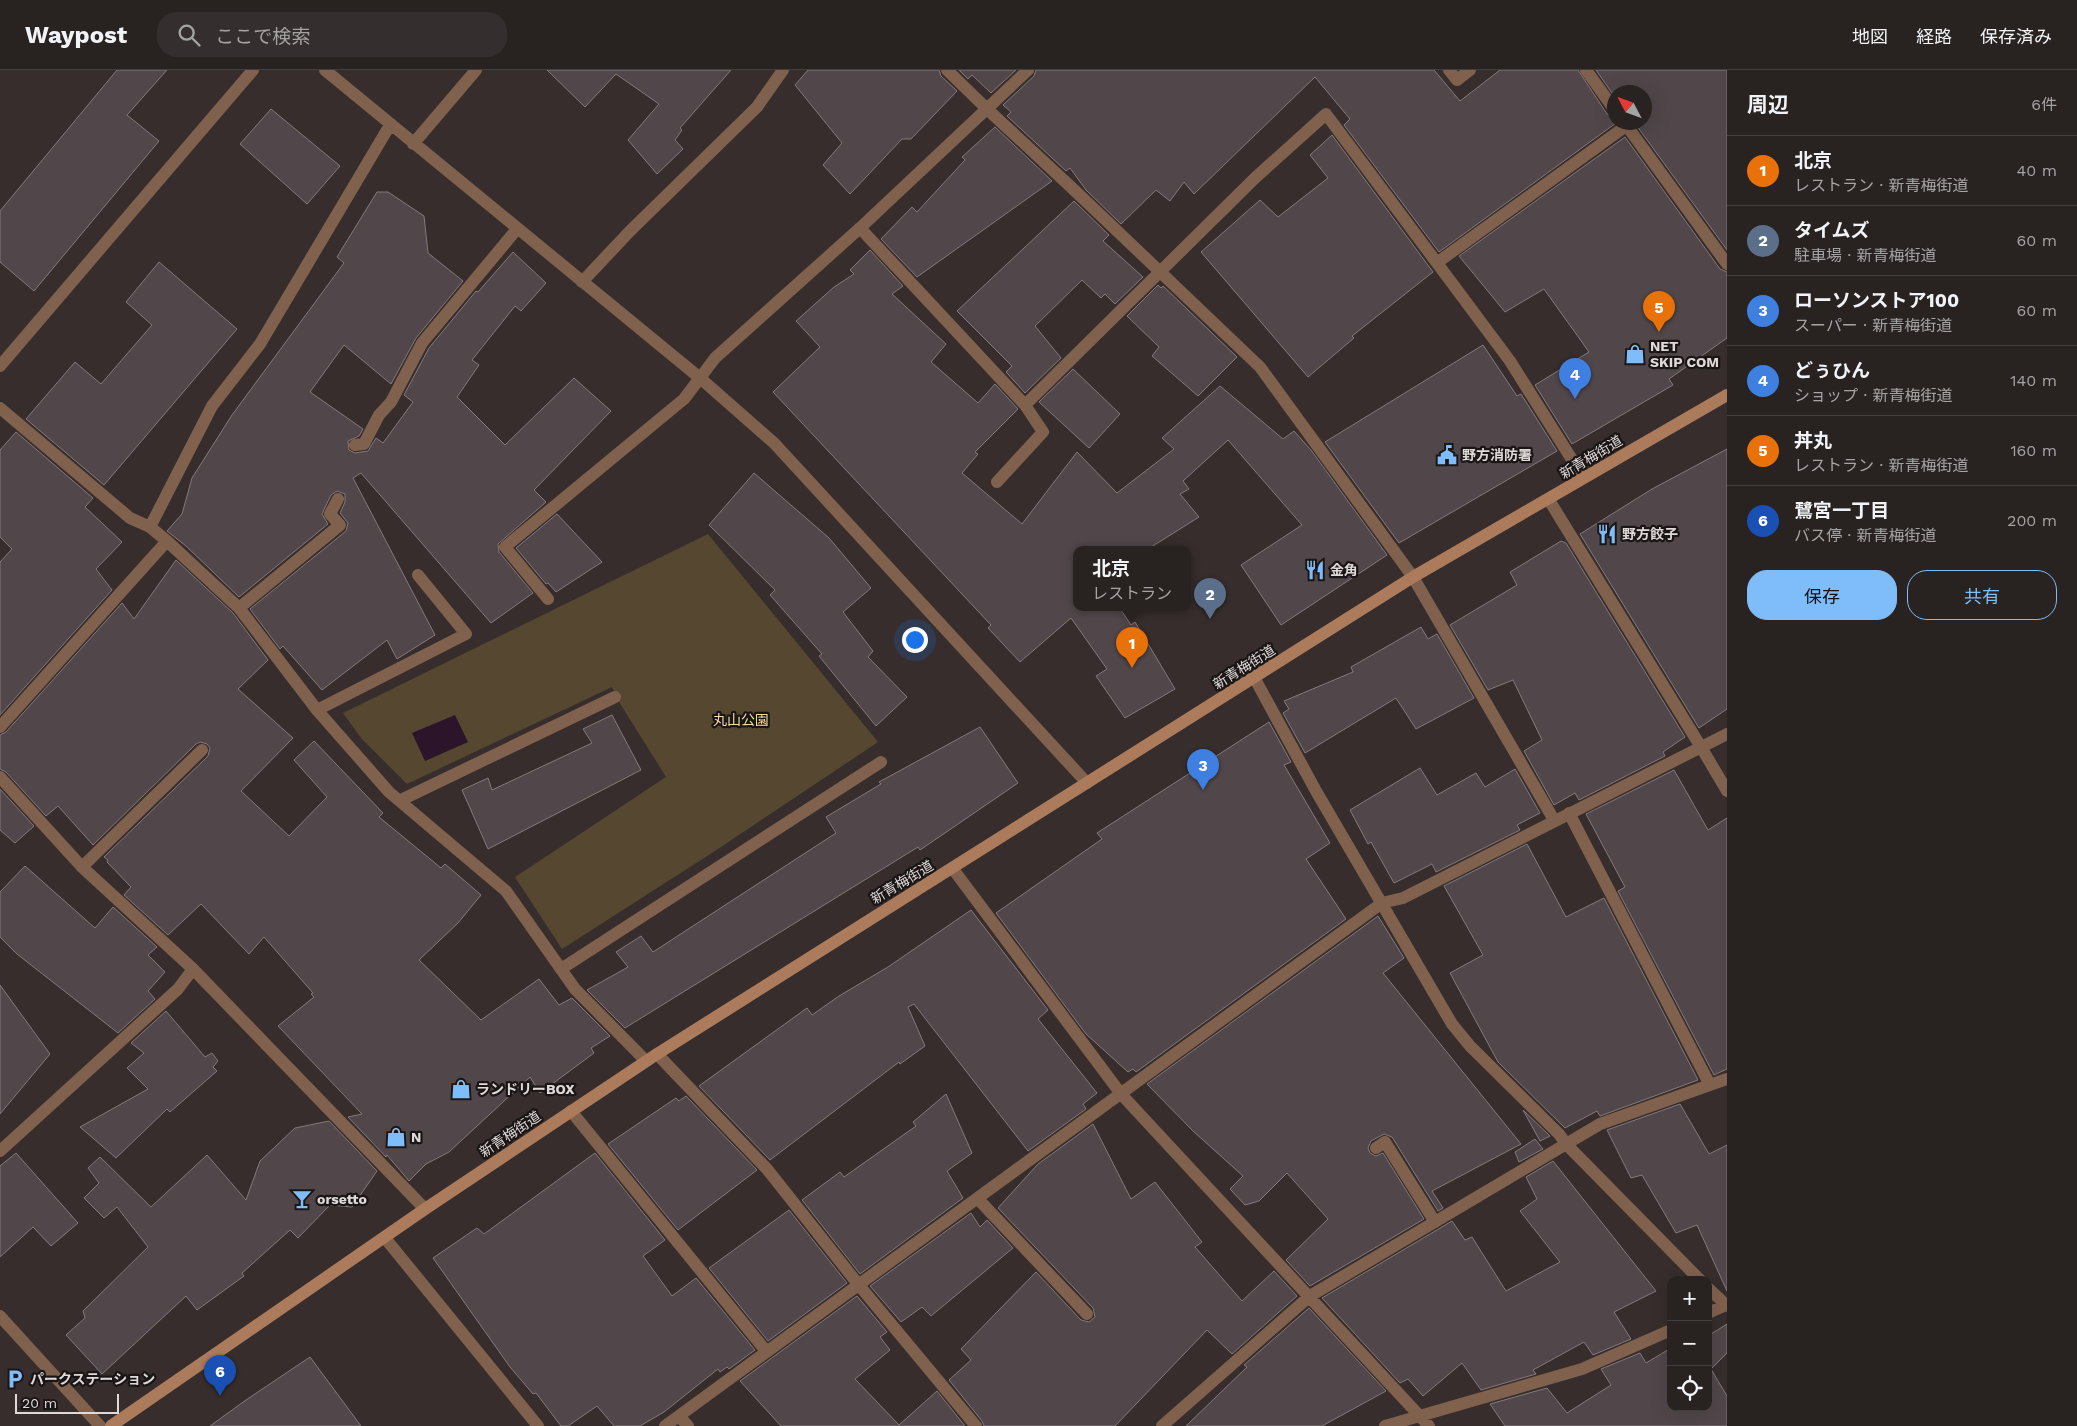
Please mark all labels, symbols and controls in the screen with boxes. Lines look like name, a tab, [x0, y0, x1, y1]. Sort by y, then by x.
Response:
search box	[157, 12, 507, 57]
text: Waypost	[25, 21, 127, 49]
icon: search	[175, 21, 203, 49]
text: ここで検索	[215, 25, 310, 48]
text: 地図	[1852, 26, 1888, 47]
text: 経路	[1916, 26, 1952, 47]
text: 保存済み	[1980, 26, 2052, 47]
north arrow	[1607, 85, 1652, 130]
text: 周辺	[1747, 92, 1789, 117]
text: 6件	[2031, 95, 2057, 114]
text: 北京	[1794, 149, 1832, 172]
text: 1	[1760, 161, 1766, 180]
text: 40 m	[2017, 161, 2057, 180]
text: レストラン · 新青梅街道	[1794, 176, 1969, 195]
text: タイムズ	[1794, 219, 1870, 242]
text: 2	[1758, 231, 1768, 250]
text: 60 m	[2017, 231, 2057, 250]
text: 駐車場 · 新青梅街道	[1794, 246, 1937, 265]
text: ローソンストア100	[1794, 289, 1959, 312]
pin: 5	[1643, 291, 1675, 332]
text: 3	[1758, 301, 1768, 320]
text: 60 m	[2017, 301, 2057, 320]
text: スーパー · 新青梅街道	[1794, 316, 1952, 335]
place label: NET SKIP COM	[1650, 338, 1719, 370]
shop icon: NET SKIP COM	[1624, 343, 1646, 365]
pin: 4	[1559, 358, 1591, 399]
text: どぅひん	[1794, 359, 1870, 382]
text: 4	[1758, 371, 1768, 390]
text: 140 m	[2010, 371, 2057, 390]
text: ショップ · 新青梅街道	[1794, 386, 1953, 405]
text: 丼丸	[1794, 429, 1832, 452]
street label: 新青梅街道	[1557, 432, 1625, 482]
text: 5	[1758, 441, 1768, 460]
text: 160 m	[2010, 441, 2057, 460]
public building icon: 野方消防署	[1436, 444, 1458, 466]
place label: 野方消防署	[1462, 447, 1532, 463]
text: レストラン · 新青梅街道	[1794, 456, 1969, 475]
text: 鷺宮一丁目	[1794, 499, 1889, 522]
text: 6	[1758, 511, 1768, 530]
text: 200 m	[2007, 511, 2057, 530]
restaurant icon: 野方餃子	[1596, 523, 1618, 545]
place label: 野方餃子	[1622, 526, 1678, 542]
text: バス停 · 新青梅街道	[1794, 526, 1937, 545]
popup	[1073, 546, 1191, 611]
text: 北京	[1092, 557, 1130, 580]
restaurant icon: 金角	[1304, 559, 1326, 581]
place label: 金角	[1330, 562, 1358, 578]
button: 保存	[1747, 570, 1897, 620]
button: 共有	[1907, 570, 2057, 620]
pin: 2	[1194, 578, 1226, 619]
text: レストラン	[1092, 584, 1172, 603]
your location	[902, 627, 928, 653]
pin: 1	[1116, 627, 1148, 668]
street label: 新青梅街道	[1210, 642, 1278, 692]
park label: 丸山公園	[713, 712, 769, 728]
pin: 3	[1187, 749, 1219, 790]
street label: 新青梅街道	[868, 857, 936, 907]
shop icon: ランドリーBOX	[450, 1078, 472, 1100]
place label: ランドリーBOX	[476, 1081, 575, 1097]
street label: 新青梅街道	[477, 1108, 543, 1160]
shop icon: N	[385, 1126, 407, 1148]
place label: N	[411, 1129, 421, 1145]
bar icon: orsetto	[291, 1188, 313, 1210]
place label: orsetto	[317, 1191, 367, 1207]
map controls	[1667, 1276, 1712, 1411]
button: +	[1667, 1276, 1712, 1321]
button: −	[1667, 1321, 1712, 1366]
pin: 6	[204, 1355, 236, 1396]
button: locate	[1667, 1366, 1712, 1411]
parking icon: パークステーション	[4, 1368, 26, 1390]
place label: パークステーション	[30, 1371, 155, 1387]
scale bar	[15, 1391, 119, 1414]
text: 20 m	[22, 1395, 57, 1411]

